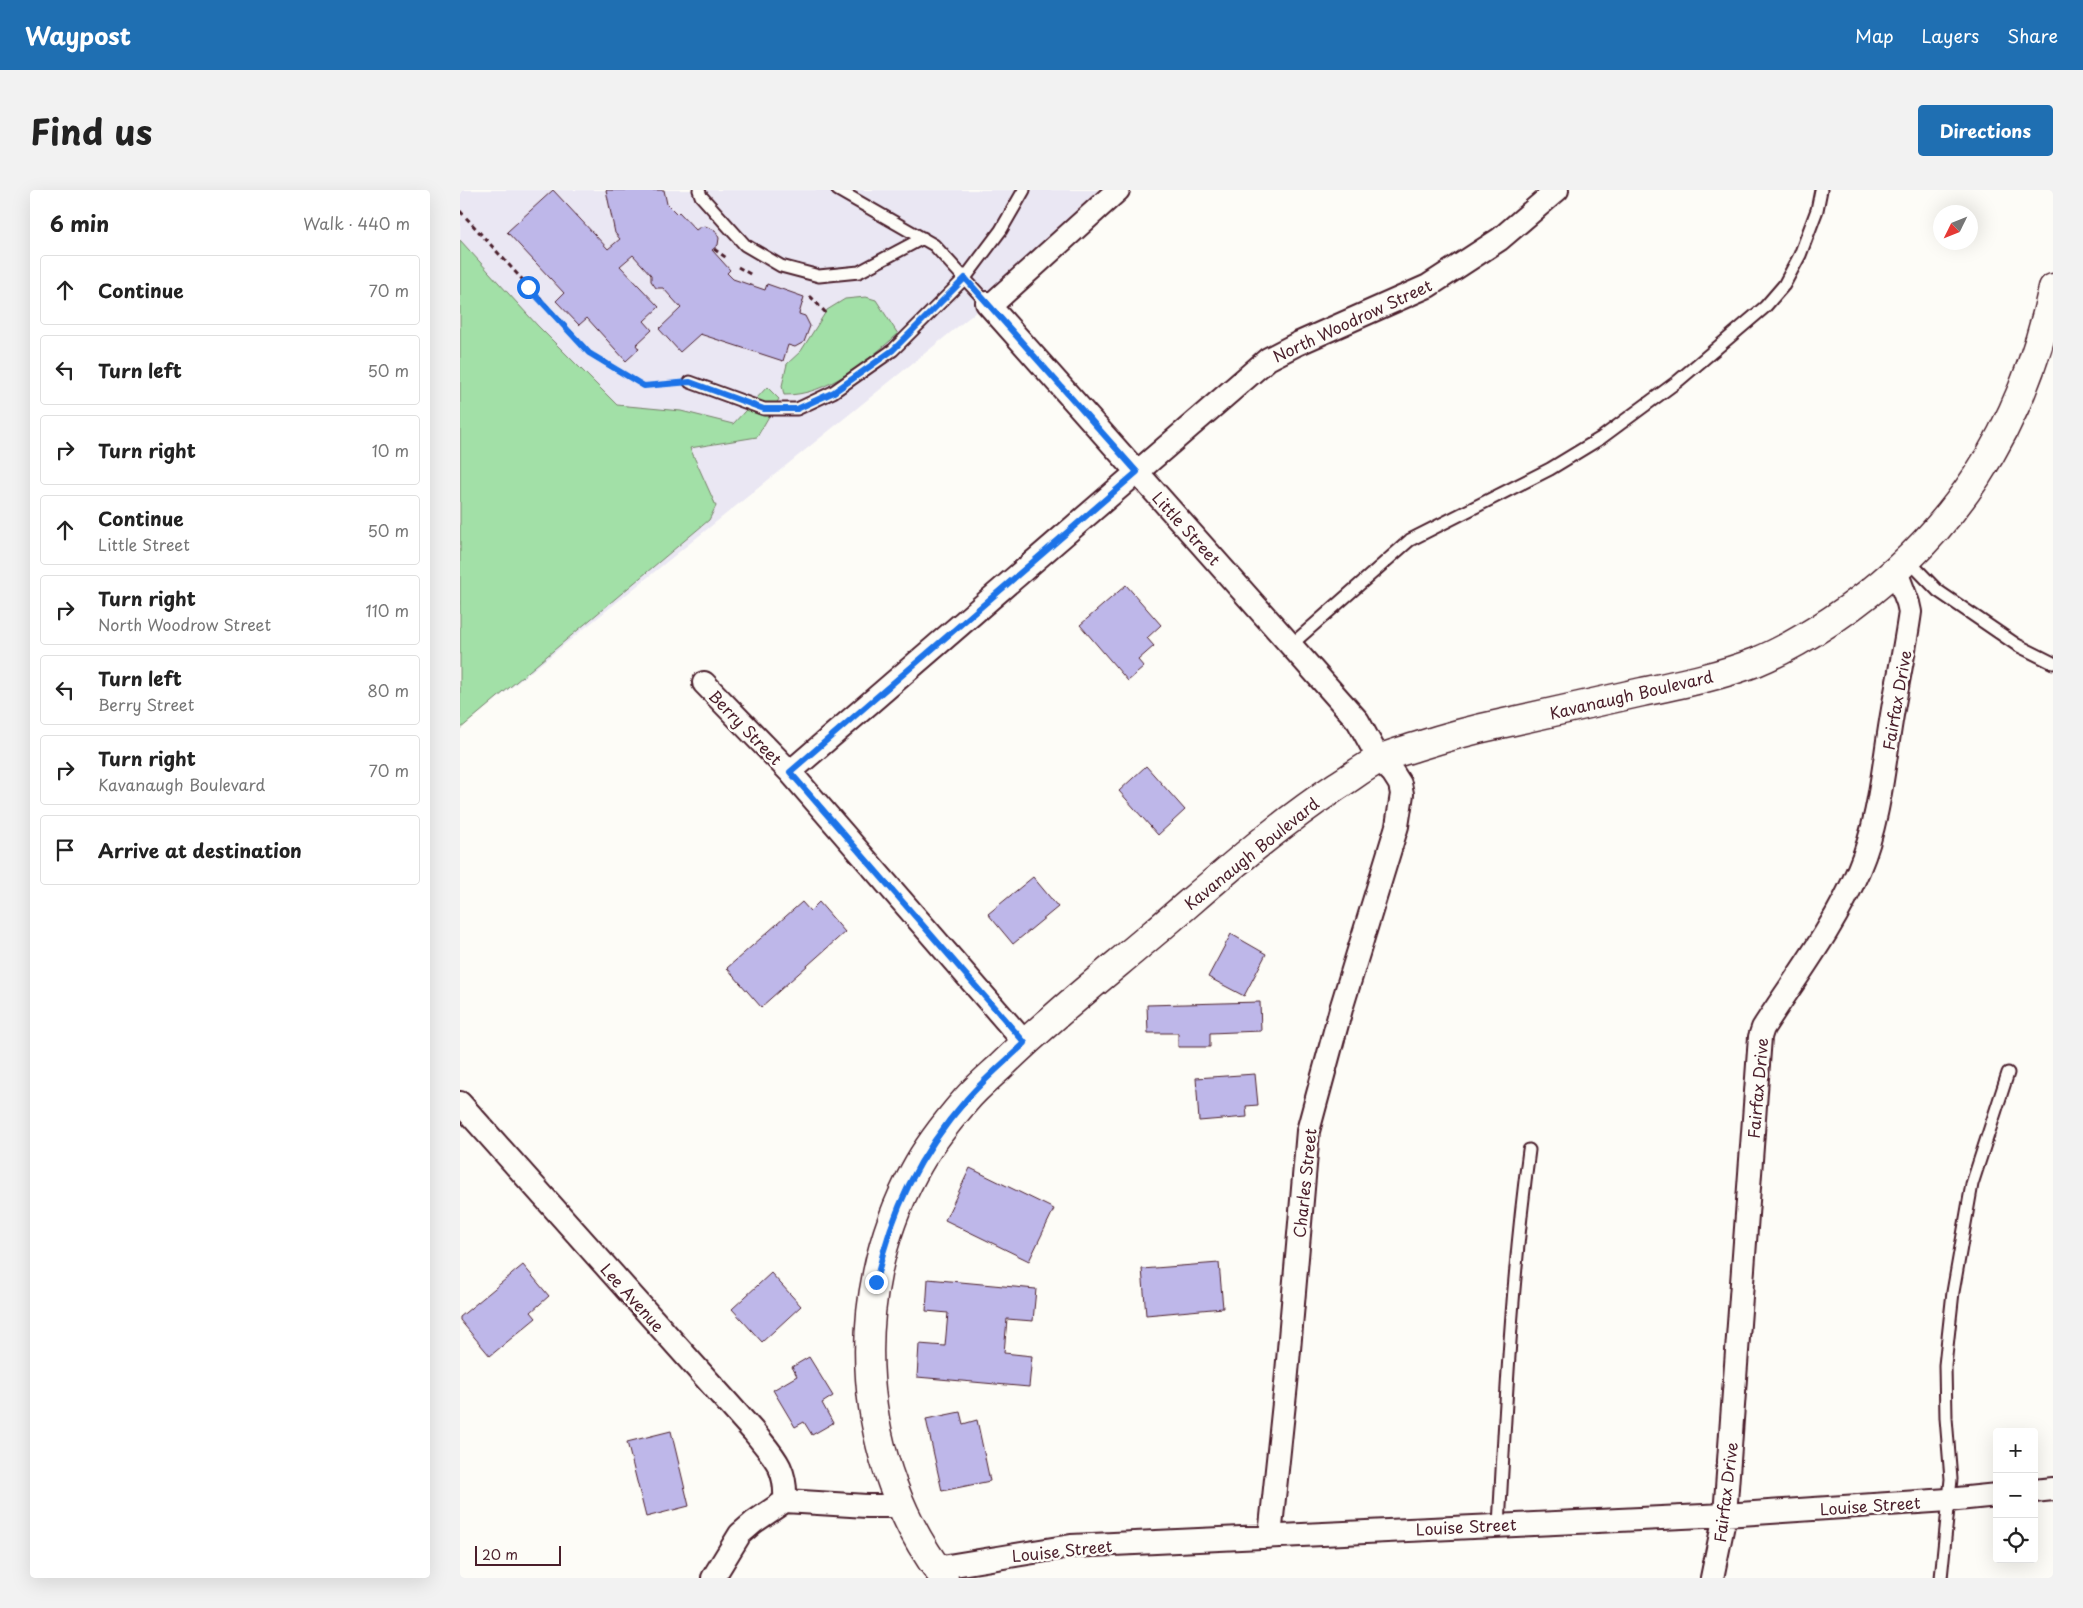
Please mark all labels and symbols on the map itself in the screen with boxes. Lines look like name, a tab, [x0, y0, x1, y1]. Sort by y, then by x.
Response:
north arrow	[1933, 205, 1978, 250]
street label: North Woodrow Street	[1268, 272, 1436, 367]
route start	[517, 276, 540, 299]
street label: Little Street	[1147, 486, 1227, 570]
street label: Fairfax Drive	[1875, 648, 1917, 752]
street label: Kavanaugh Boulevard	[1547, 663, 1715, 725]
street label: Berry Street	[704, 684, 788, 770]
street label: Kavanaugh Boulevard	[1178, 791, 1324, 915]
street label: Fairfax Drive	[1741, 1036, 1773, 1139]
street label: Charles Street	[1286, 1126, 1322, 1239]
street label: Lee Avenue	[596, 1257, 671, 1337]
route end	[865, 1271, 888, 1294]
street label: Fairfax Drive	[1707, 1440, 1743, 1544]
street label: Louise Street	[1819, 1489, 1922, 1520]
street label: Louise Street	[1415, 1511, 1517, 1541]
street label: Louise Street	[1011, 1533, 1114, 1567]
scale bar	[475, 1543, 561, 1566]

